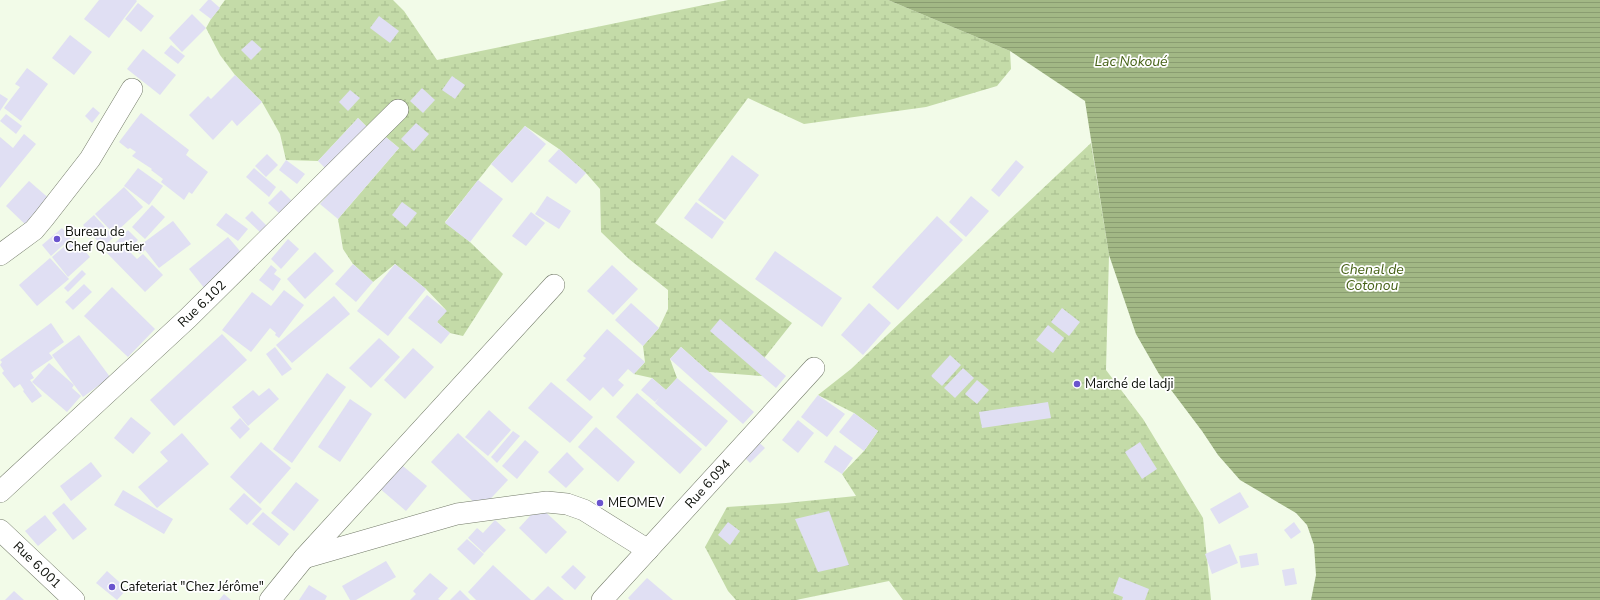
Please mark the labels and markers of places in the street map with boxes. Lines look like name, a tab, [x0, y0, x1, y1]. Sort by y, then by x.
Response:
place label: Bureau de Chef Qaurtier	[65, 223, 144, 256]
marker: Bureau de Chef Qaurtier	[52, 234, 62, 244]
place label: Marché de ladji	[1085, 375, 1173, 393]
marker: Marché de ladji	[1072, 379, 1082, 389]
place label: MEOMEV	[608, 494, 664, 512]
marker: MEOMEV	[595, 498, 605, 508]
place label: Cafeteriat "Chez Jérôme"	[120, 578, 264, 596]
marker: Cafeteriat "Chez Jérôme"	[107, 582, 117, 592]

